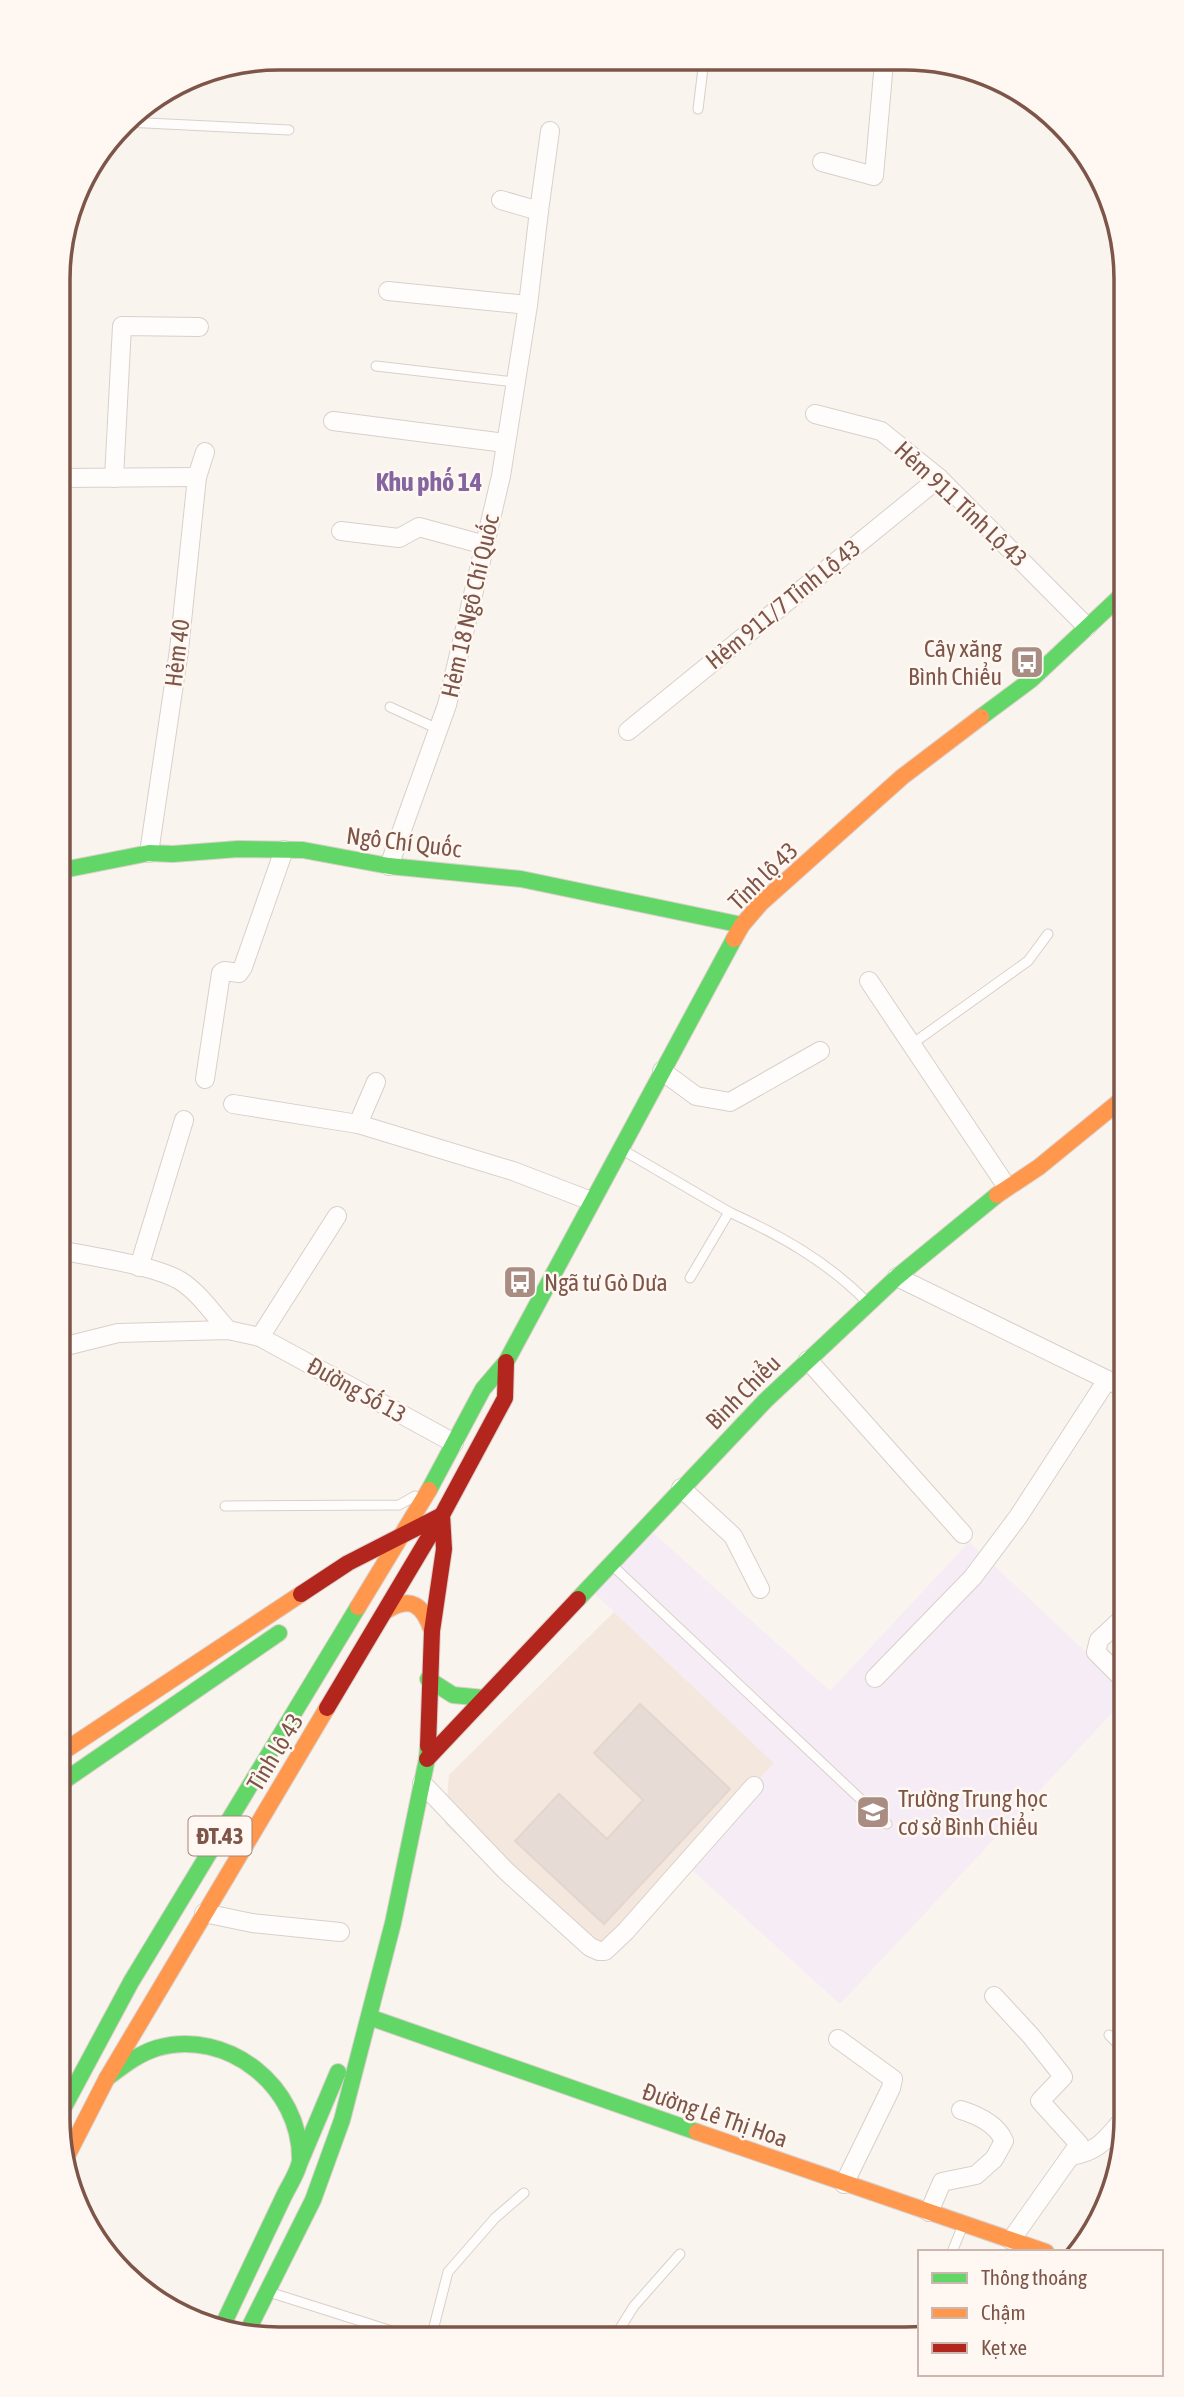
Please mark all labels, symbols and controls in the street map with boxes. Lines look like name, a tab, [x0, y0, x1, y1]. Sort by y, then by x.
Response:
street label: Hẻm 911 Tỉnh Lộ 43	[889, 436, 1033, 572]
district label: Khu phố 14	[376, 467, 482, 497]
street label: Hẻm 18 Ngô Chí Quốc	[436, 512, 504, 700]
street label: Hẻm 911/7 Tỉnh Lộ 43	[700, 534, 866, 674]
street label: Hẻm 40	[159, 618, 195, 688]
place label: Cây xăng Bình Chiểu	[908, 635, 1003, 690]
bus stop icon: Cây xăng Bình Chiểu	[1008, 643, 1046, 681]
street label: Ngô Chí Quốc	[345, 822, 463, 862]
street label: Tỉnh lộ 43	[723, 837, 803, 915]
bus stop icon: Ngã tư Gò Dưa	[501, 1263, 539, 1301]
place label: Ngã tư Gò Dưa	[544, 1269, 668, 1296]
street label: Bình Chiểu	[699, 1348, 786, 1435]
street label: Đường Số 13	[303, 1352, 411, 1428]
street label: Tỉnh lộ 43	[241, 1708, 309, 1796]
place label: Trường Trung học cơ sở Bình Chiểu	[898, 1785, 1047, 1840]
school or university icon: Trường Trung học cơ sở Bình Chiểu	[854, 1793, 892, 1831]
road number: ĐT.43	[188, 1816, 252, 1856]
street label: Đường Lê Thị Hoa	[639, 2078, 791, 2152]
legend	[918, 2250, 1163, 2376]
text: Thông thoáng	[981, 2265, 1087, 2289]
text: Chậm	[981, 2300, 1026, 2324]
text: Kẹt xe	[981, 2335, 1027, 2359]

